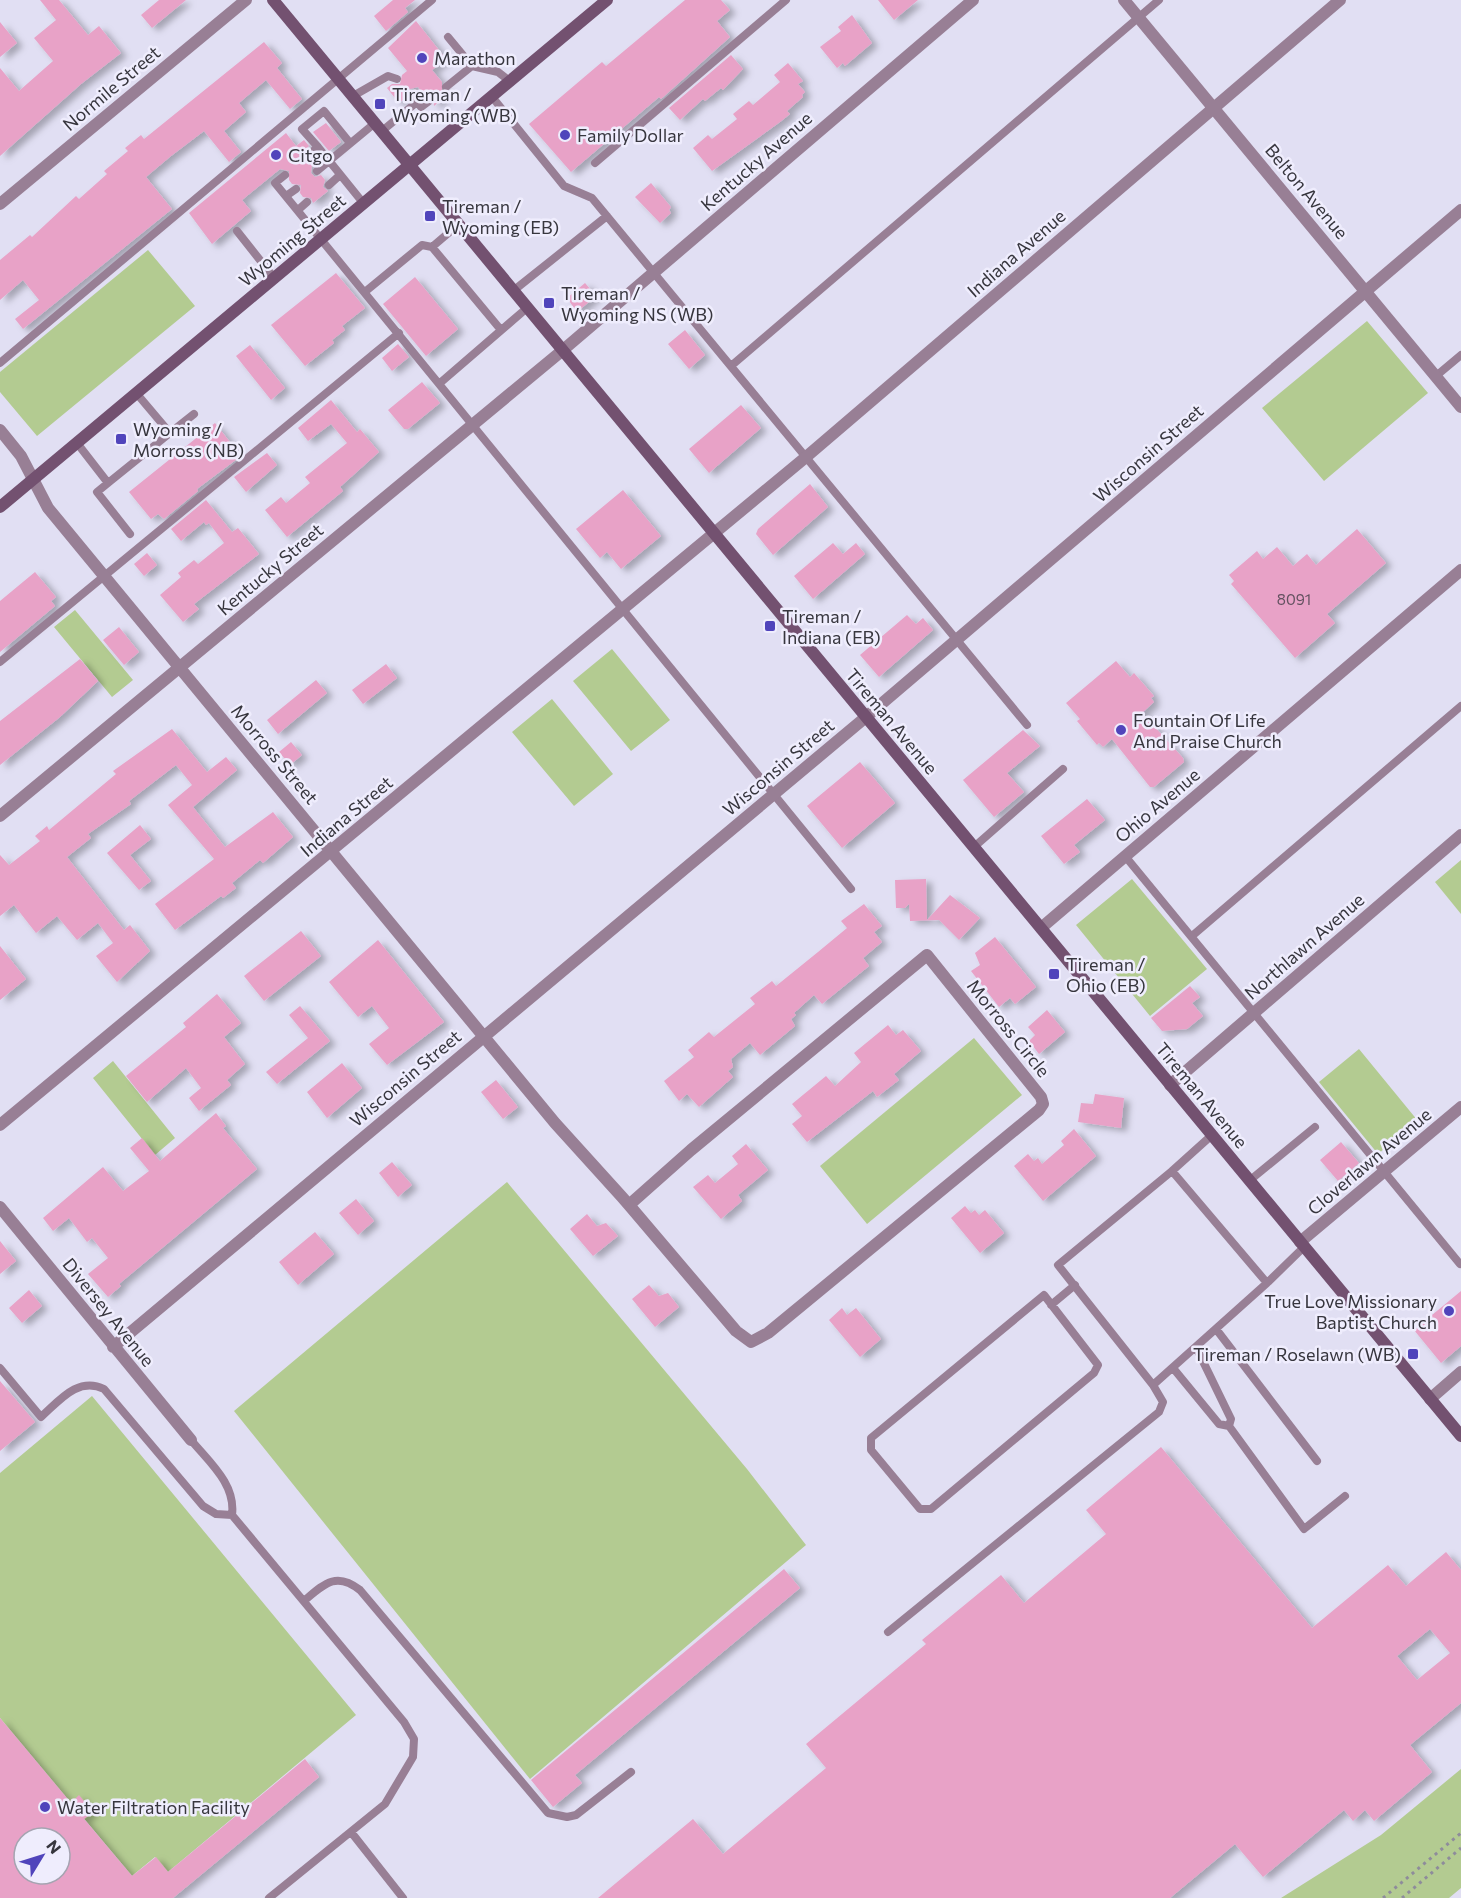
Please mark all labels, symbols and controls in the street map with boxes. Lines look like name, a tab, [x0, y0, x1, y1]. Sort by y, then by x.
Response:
street label: Normile Street	[58, 41, 164, 135]
place label: Marathon	[434, 47, 516, 69]
marker: Marathon	[415, 51, 429, 65]
place label: Tireman / Wyoming (WB)	[392, 83, 517, 126]
marker: Tireman / Wyoming (WB)	[373, 97, 387, 111]
street label: Kentucky Avenue	[696, 107, 816, 215]
place label: Family Dollar	[577, 124, 684, 146]
marker: Family Dollar	[558, 128, 572, 142]
street label: Belton Avenue	[1261, 139, 1353, 243]
place label: Citgo	[288, 144, 333, 166]
marker: Citgo	[269, 148, 283, 162]
street label: Wyoming Street	[234, 189, 350, 291]
place label: Tireman / Wyoming (EB)	[442, 195, 559, 238]
street label: Indiana Avenue	[962, 204, 1070, 302]
marker: Tireman / Wyoming (EB)	[423, 209, 437, 223]
place label: Tireman / Wyoming NS (WB)	[561, 282, 713, 325]
marker: Tireman / Wyoming NS (WB)	[542, 296, 556, 310]
street label: Wisconsin Street	[1088, 399, 1208, 507]
place label: Wyoming / Morross (NB)	[133, 418, 244, 461]
marker: Wyoming / Morross (NB)	[114, 432, 128, 446]
street label: Kentucky Street	[213, 518, 327, 620]
house number: 8091	[1277, 590, 1311, 608]
place label: Tireman / Indiana (EB)	[782, 605, 881, 648]
marker: Tireman / Indiana (EB)	[763, 619, 777, 633]
street label: Tireman Avenue	[841, 664, 943, 778]
street label: Morross Street	[227, 700, 323, 808]
place label: Fountain Of Life And Praise Church	[1133, 709, 1282, 752]
street label: Wisconsin Street	[718, 714, 838, 820]
marker: Fountain Of Life And Praise Church	[1114, 723, 1128, 737]
street label: Ohio Avenue	[1110, 763, 1204, 847]
street label: Indiana Street	[295, 771, 397, 861]
street label: Northlawn Avenue	[1240, 888, 1368, 1004]
place label: Tireman / Ohio (EB)	[1066, 953, 1146, 996]
marker: Tireman / Ohio (EB)	[1047, 967, 1061, 981]
street label: Morross Circle	[963, 975, 1055, 1081]
street label: Wisconsin Street	[345, 1025, 465, 1131]
street label: Tireman Avenue	[1151, 1038, 1253, 1152]
street label: Cloverlawn Avenue	[1303, 1103, 1435, 1219]
street label: Diversey Avenue	[58, 1253, 160, 1371]
place label: True Love Missionary Baptist Church	[1264, 1290, 1437, 1333]
marker: True Love Missionary Baptist Church	[1442, 1304, 1456, 1318]
place label: Tireman / Roselawn (WB)	[1193, 1343, 1401, 1365]
marker: Tireman / Roselawn (WB)	[1406, 1347, 1420, 1361]
place label: Water Filtration Facility	[57, 1796, 250, 1818]
marker: Water Filtration Facility	[38, 1800, 52, 1814]
north arrow	[12, 1826, 72, 1886]
text: N	[43, 1836, 65, 1857]

